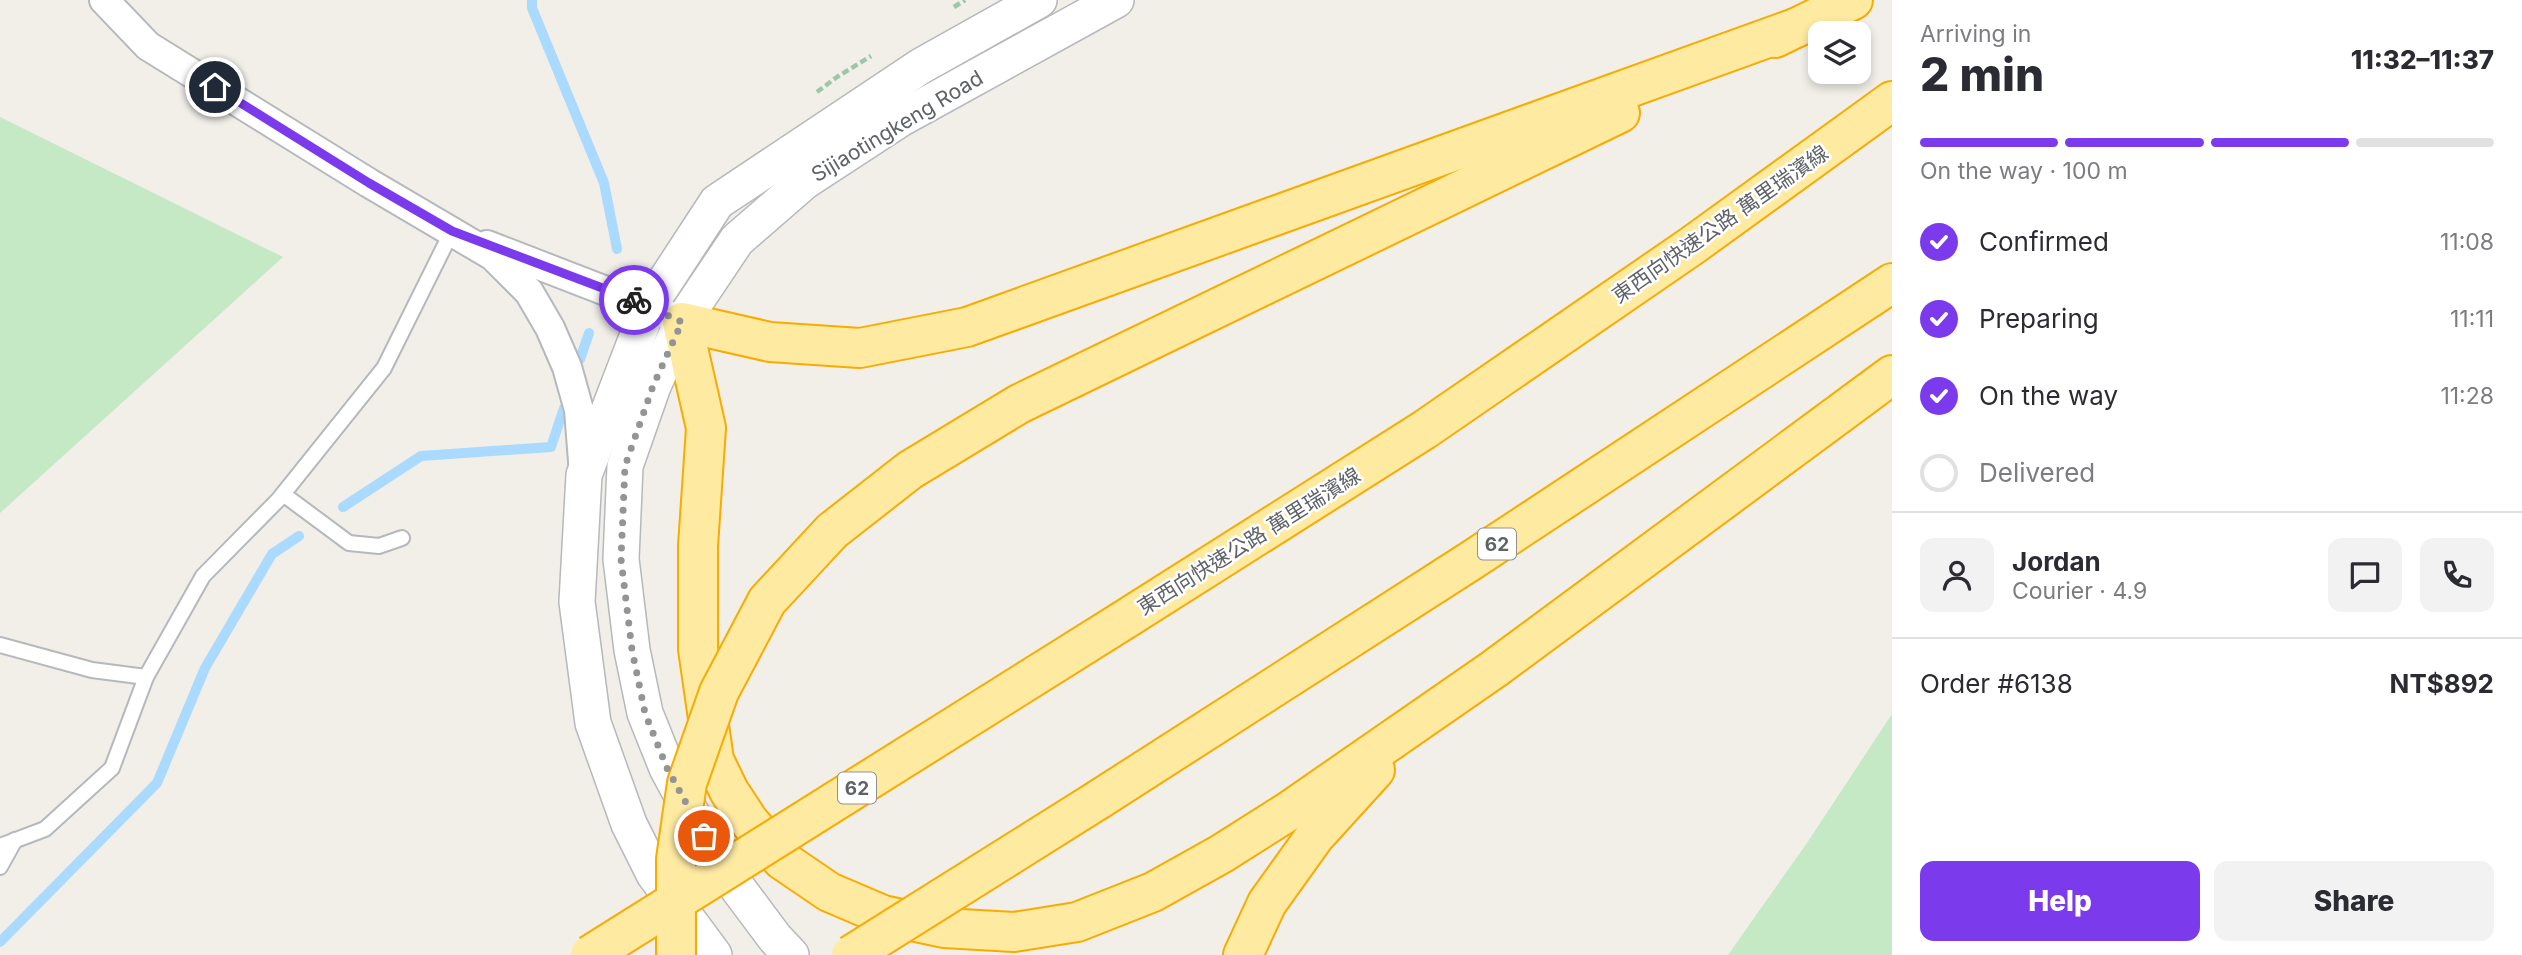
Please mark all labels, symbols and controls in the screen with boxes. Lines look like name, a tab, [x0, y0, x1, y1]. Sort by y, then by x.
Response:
text: Arriving in	[1920, 20, 2031, 48]
map controls	[1808, 21, 1871, 84]
button: layers	[1808, 21, 1871, 84]
text: 11:32–11:37	[2351, 44, 2494, 75]
text: 2 min	[1920, 46, 2044, 102]
pin	[185, 57, 245, 117]
street label: Sijiaotingkeng Road	[807, 65, 987, 187]
icon: home	[196, 68, 234, 106]
street label: 東西向快速公路 萬里瑞濱線	[1607, 140, 1833, 308]
text: On the way · 100 m	[1920, 157, 2128, 185]
icon: check	[1920, 223, 1958, 261]
text: Confirmed	[1979, 226, 2109, 257]
text: 11:08	[2440, 228, 2494, 256]
courier	[599, 265, 669, 335]
icon: bike	[615, 281, 653, 319]
icon: check	[1920, 300, 1958, 338]
text: Preparing	[1979, 303, 2099, 334]
text: 11:11	[2450, 305, 2494, 333]
icon: check	[1920, 377, 1958, 415]
text: On the way	[1979, 380, 2118, 411]
text: 11:28	[2440, 382, 2494, 410]
text: Delivered	[1979, 457, 2095, 488]
street label: 東西向快速公路 萬里瑞濱線	[1133, 462, 1365, 620]
road number: 62	[1478, 528, 1516, 559]
button: person	[1920, 538, 1994, 612]
button: chat	[2328, 538, 2402, 612]
button: phone	[2420, 538, 2494, 612]
text: Jordan	[2012, 546, 2101, 577]
text: Courier · 4.9	[2012, 577, 2147, 605]
text: Order #6138	[1920, 668, 2073, 699]
text: NT$892	[2390, 668, 2494, 699]
road number: 62	[838, 772, 876, 804]
pin	[674, 806, 734, 866]
icon: bag	[685, 817, 723, 855]
button: Help	[1920, 861, 2200, 941]
button: Share	[2214, 861, 2494, 941]

